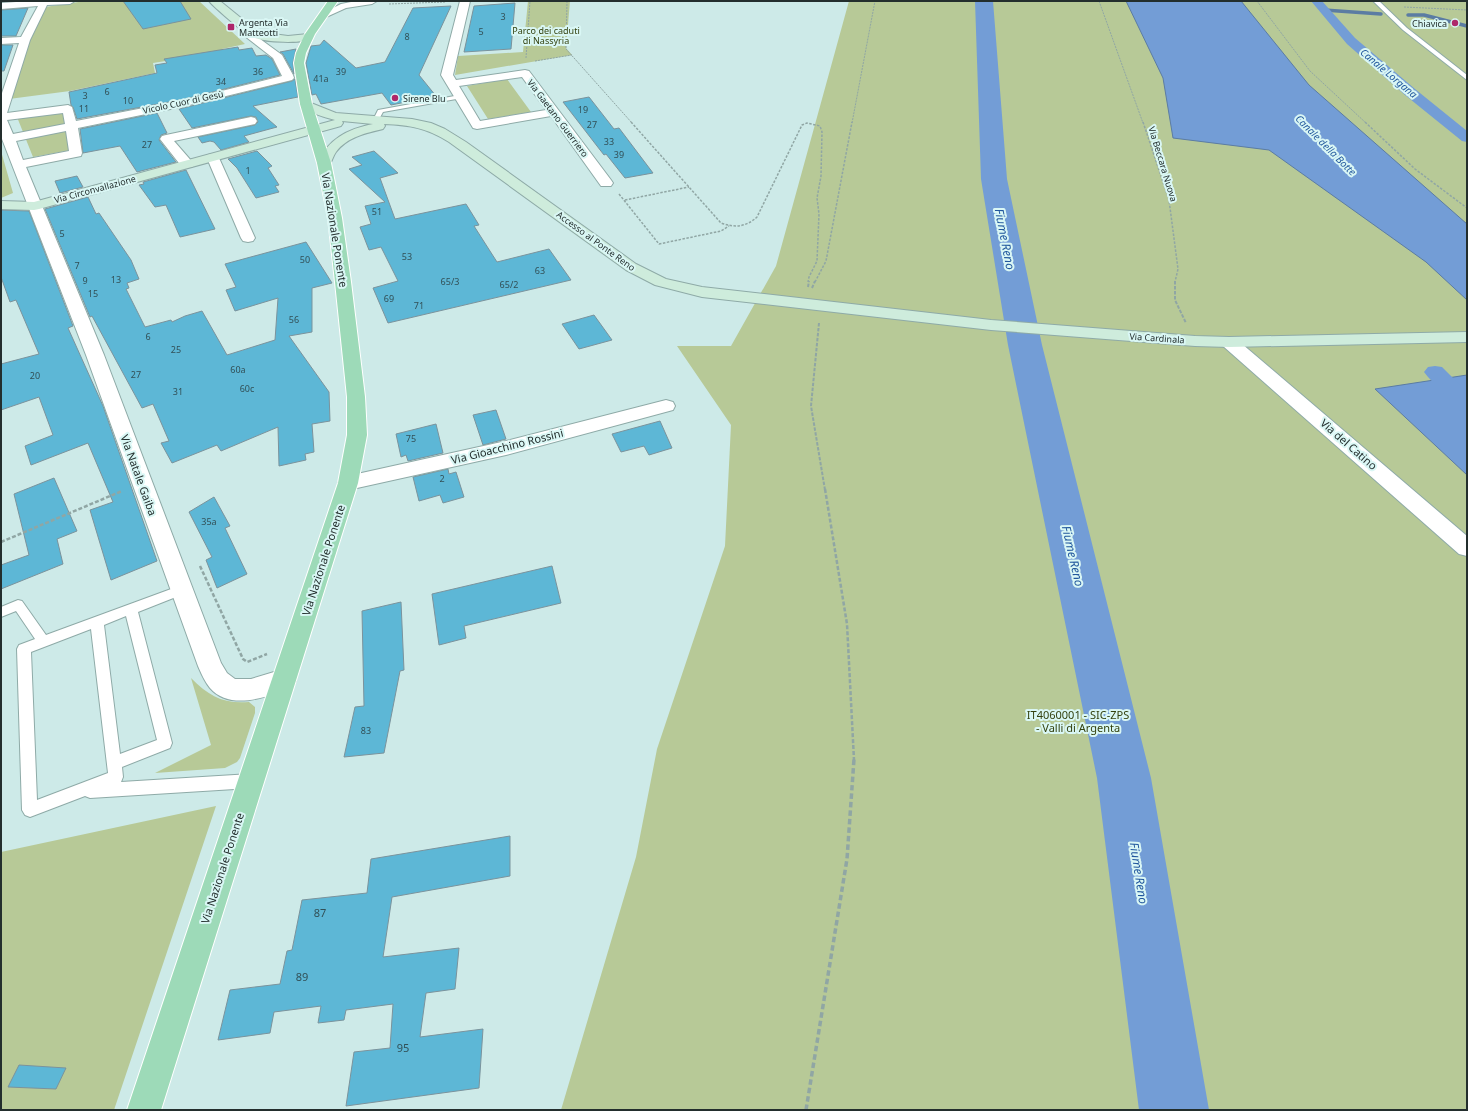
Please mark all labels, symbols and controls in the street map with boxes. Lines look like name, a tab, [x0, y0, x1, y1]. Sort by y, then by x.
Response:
house number: 3	[500, 10, 506, 23]
place label: Argenta Via Matteotti	[239, 16, 288, 39]
place label: Chiavica	[1412, 17, 1447, 30]
marker: Chiavica	[1450, 18, 1460, 28]
marker: Argenta Via Matteotti	[226, 22, 236, 32]
park label: Parco dei caduti di Nassyria	[512, 24, 580, 47]
house number: 5	[478, 25, 484, 38]
house number: 8	[404, 30, 410, 43]
water label: Canale Lorgana	[1358, 45, 1421, 101]
house number: 36	[253, 65, 263, 78]
house number: 39	[336, 65, 346, 78]
house number: 41a	[313, 72, 329, 85]
house number: 34	[216, 75, 226, 88]
street label: Via Gaetano Guerriero	[524, 76, 592, 160]
house number: 6	[104, 85, 110, 98]
street label: Vicolo Cuor di Gesù	[142, 87, 224, 117]
house number: 3	[82, 89, 88, 102]
place label: Sirene Blu	[403, 92, 446, 105]
marker: Sirene Blu	[390, 93, 400, 103]
house number: 10	[123, 94, 133, 107]
house number: 11	[79, 102, 89, 115]
house number: 19	[578, 103, 588, 116]
water label: Canale della Botte	[1293, 112, 1359, 178]
house number: 27	[587, 118, 597, 131]
street label: Via Beccara Nuova	[1145, 125, 1181, 203]
house number: 33	[604, 135, 614, 148]
house number: 27	[142, 138, 152, 151]
house number: 39	[614, 148, 624, 161]
house number: 1	[245, 164, 251, 177]
street label: Via Circonvallazione	[53, 172, 137, 206]
street label: Via Nazionale Ponente	[319, 172, 351, 288]
house number: 51	[372, 205, 382, 218]
water label: Fiume Reno	[991, 207, 1019, 271]
street label: Accesso al Ponte Reno	[554, 208, 638, 274]
house number: 5	[59, 227, 65, 240]
house number: 53	[402, 250, 412, 263]
house number: 50	[300, 253, 310, 266]
house number: 7	[74, 259, 80, 272]
house number: 63	[535, 264, 545, 277]
house number: 13	[111, 273, 121, 286]
house number: 9	[82, 274, 88, 287]
house number: 65/3	[441, 275, 459, 288]
house number: 65/2	[500, 278, 518, 291]
house number: 15	[88, 287, 98, 300]
house number: 69	[384, 292, 394, 305]
house number: 71	[414, 299, 424, 312]
house number: 56	[289, 313, 299, 326]
house number: 6	[145, 330, 151, 343]
street label: Via Cardinala	[1129, 330, 1185, 346]
house number: 25	[171, 343, 181, 356]
house number: 60a	[230, 363, 246, 376]
house number: 27	[131, 368, 141, 381]
house number: 20	[30, 369, 40, 382]
house number: 60c	[240, 382, 255, 395]
house number: 31	[173, 385, 183, 398]
street label: Via del Catino	[1317, 415, 1381, 473]
street label: Via Gioacchino Rossini	[449, 425, 565, 467]
street label: Via Natale Gaiba	[117, 432, 161, 518]
house number: 75	[406, 432, 416, 445]
house number: 2	[439, 472, 445, 485]
street label: Via Nazionale Ponente	[298, 503, 348, 617]
house number: 35a	[201, 515, 217, 528]
water label: Fiume Reno	[1058, 524, 1088, 588]
park label: IT4060001 - SIC-ZPS - Valli di Argenta	[1027, 707, 1129, 735]
house number: 83	[361, 724, 371, 737]
street label: Via Nazionale Ponente	[197, 811, 247, 925]
water label: Fiume Reno	[1126, 841, 1152, 905]
house number: 87	[314, 905, 326, 920]
house number: 89	[296, 969, 308, 984]
house number: 95	[397, 1040, 409, 1055]

